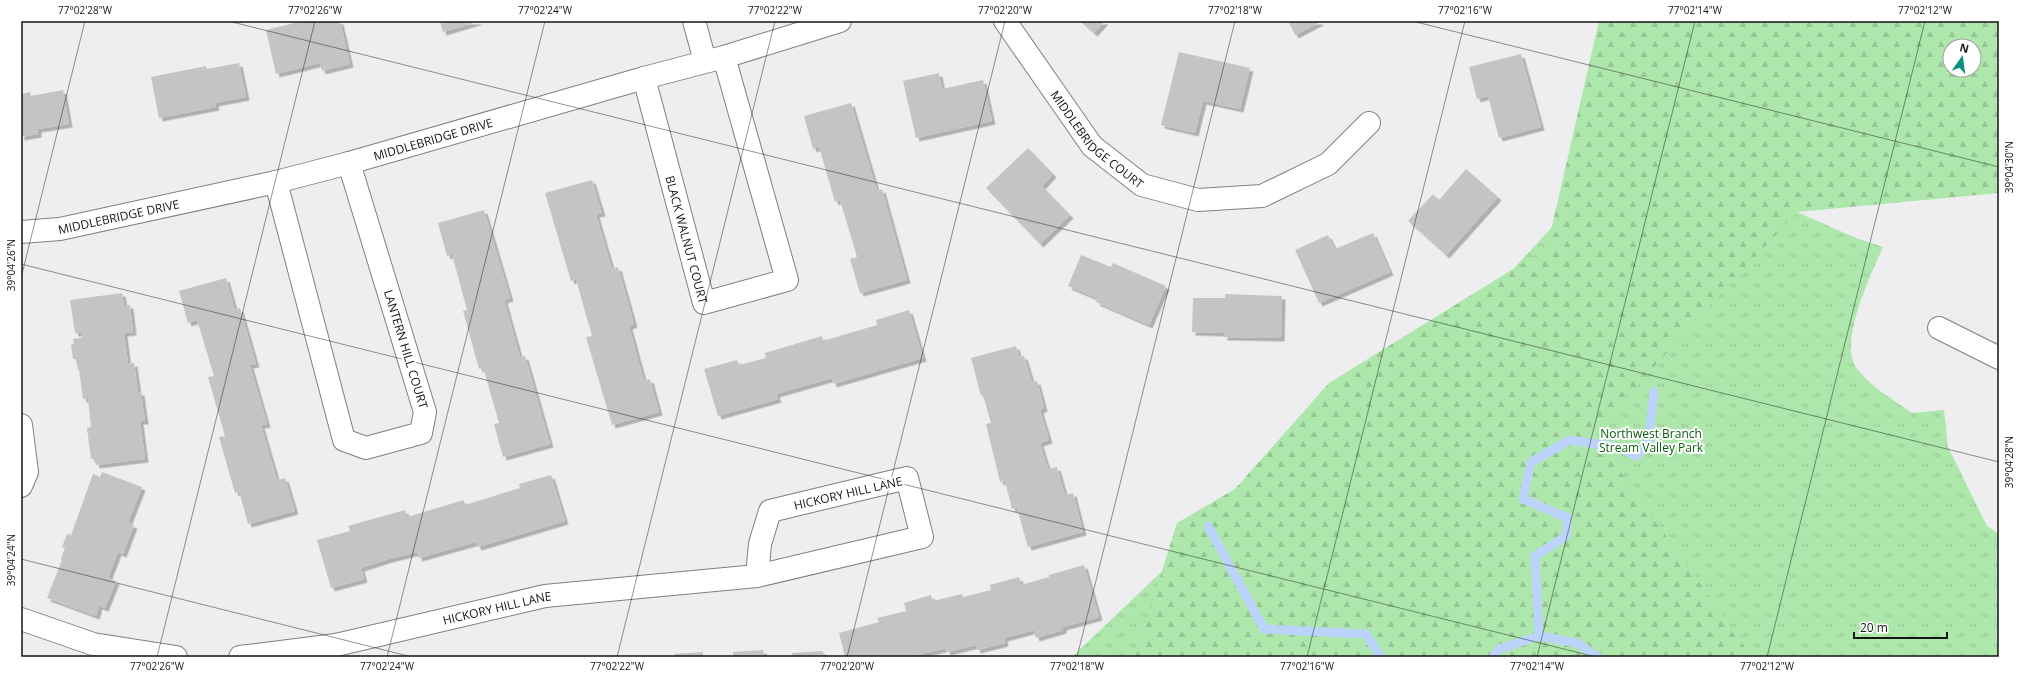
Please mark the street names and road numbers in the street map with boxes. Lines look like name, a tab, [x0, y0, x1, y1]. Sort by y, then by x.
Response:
street label: MIDDLEBRIDGE COURT	[1047, 87, 1148, 192]
street label: MIDDLEBRIDGE DRIVE	[371, 114, 495, 164]
street label: BLACK WALNUT COURT	[662, 173, 712, 306]
street label: MIDDLEBRIDGE DRIVE	[56, 195, 181, 238]
street label: LANTERN HILL COURT	[380, 288, 432, 411]
street label: HICKORY HILL LANE	[792, 472, 904, 514]
street label: HICKORY HILL LANE	[441, 587, 552, 628]

